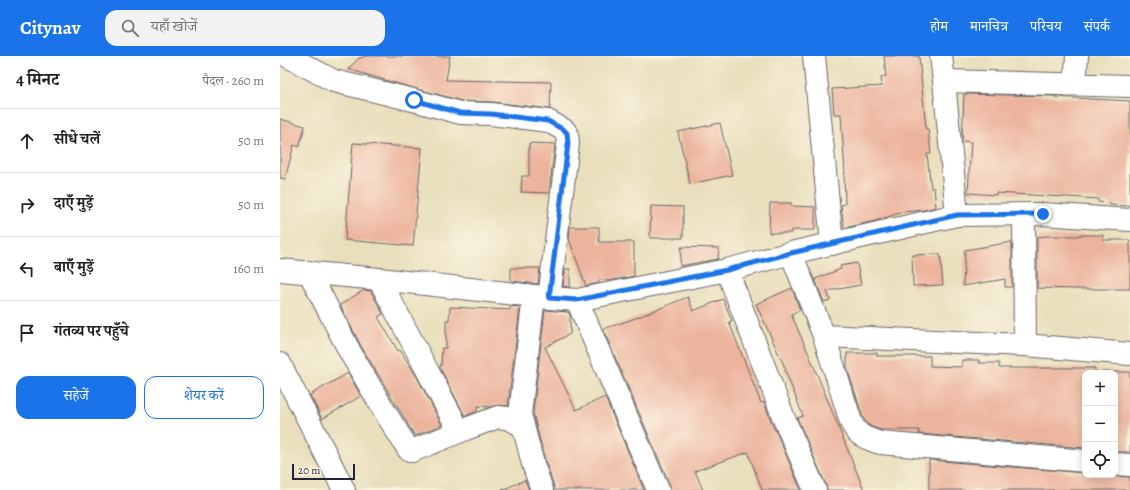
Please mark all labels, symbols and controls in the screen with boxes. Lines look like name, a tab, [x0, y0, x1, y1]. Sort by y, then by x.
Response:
search box	[105, 10, 385, 46]
text: Citynav	[20, 15, 81, 41]
text: यहाँ खोजें	[151, 16, 197, 36]
icon: search	[119, 17, 141, 39]
text: होम	[930, 17, 948, 36]
text: मानचित्र	[970, 17, 1008, 36]
text: परिचय	[1030, 17, 1062, 36]
text: संपर्क	[1084, 17, 1110, 36]
text: 4 मिनट	[16, 68, 59, 91]
text: पैदल · 260 m	[203, 72, 264, 89]
route start	[405, 91, 423, 109]
text: सीधे चलें	[54, 129, 100, 149]
icon: ahead	[16, 130, 38, 152]
text: 50 m	[238, 132, 264, 149]
text: दाएँ मुड़ें	[54, 193, 93, 213]
icon: right	[16, 194, 38, 216]
text: 50 m	[238, 196, 264, 213]
route end	[1034, 205, 1052, 223]
text: बाएँ मुड़ें	[54, 257, 94, 277]
icon: left	[16, 258, 38, 280]
text: 160 m	[233, 260, 264, 277]
text: गंतव्य पर पहुँचे	[54, 321, 129, 341]
icon: arrive	[16, 322, 38, 344]
map controls	[1082, 370, 1118, 478]
button: +	[1082, 370, 1118, 406]
button: सहेजें	[16, 376, 136, 419]
button: शेयर करें	[144, 376, 264, 419]
button: −	[1082, 406, 1118, 442]
button: locate	[1082, 442, 1118, 478]
scale bar	[292, 462, 355, 481]
text: 20 m	[298, 463, 320, 478]

